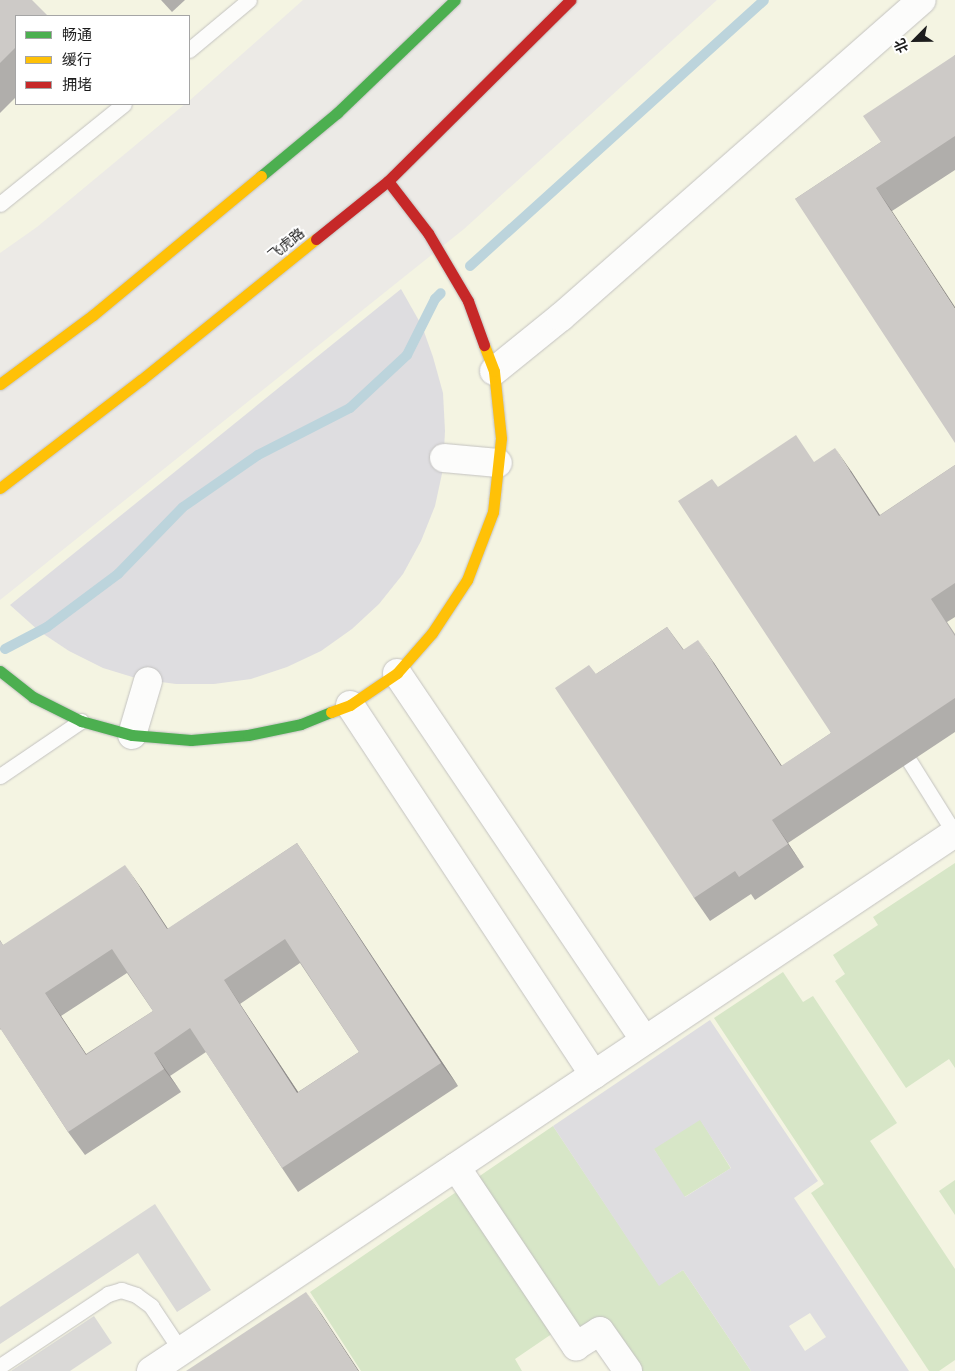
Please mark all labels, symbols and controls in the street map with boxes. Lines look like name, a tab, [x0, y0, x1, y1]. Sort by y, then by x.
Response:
legend	[15, 15, 190, 105]
north arrow	[890, 15, 940, 65]
text: 畅通	[62, 24, 92, 46]
text: 北	[889, 36, 913, 56]
text: 缓行	[62, 49, 92, 71]
text: 拥堵	[62, 74, 92, 96]
street label: 飞虎路	[264, 224, 308, 264]

